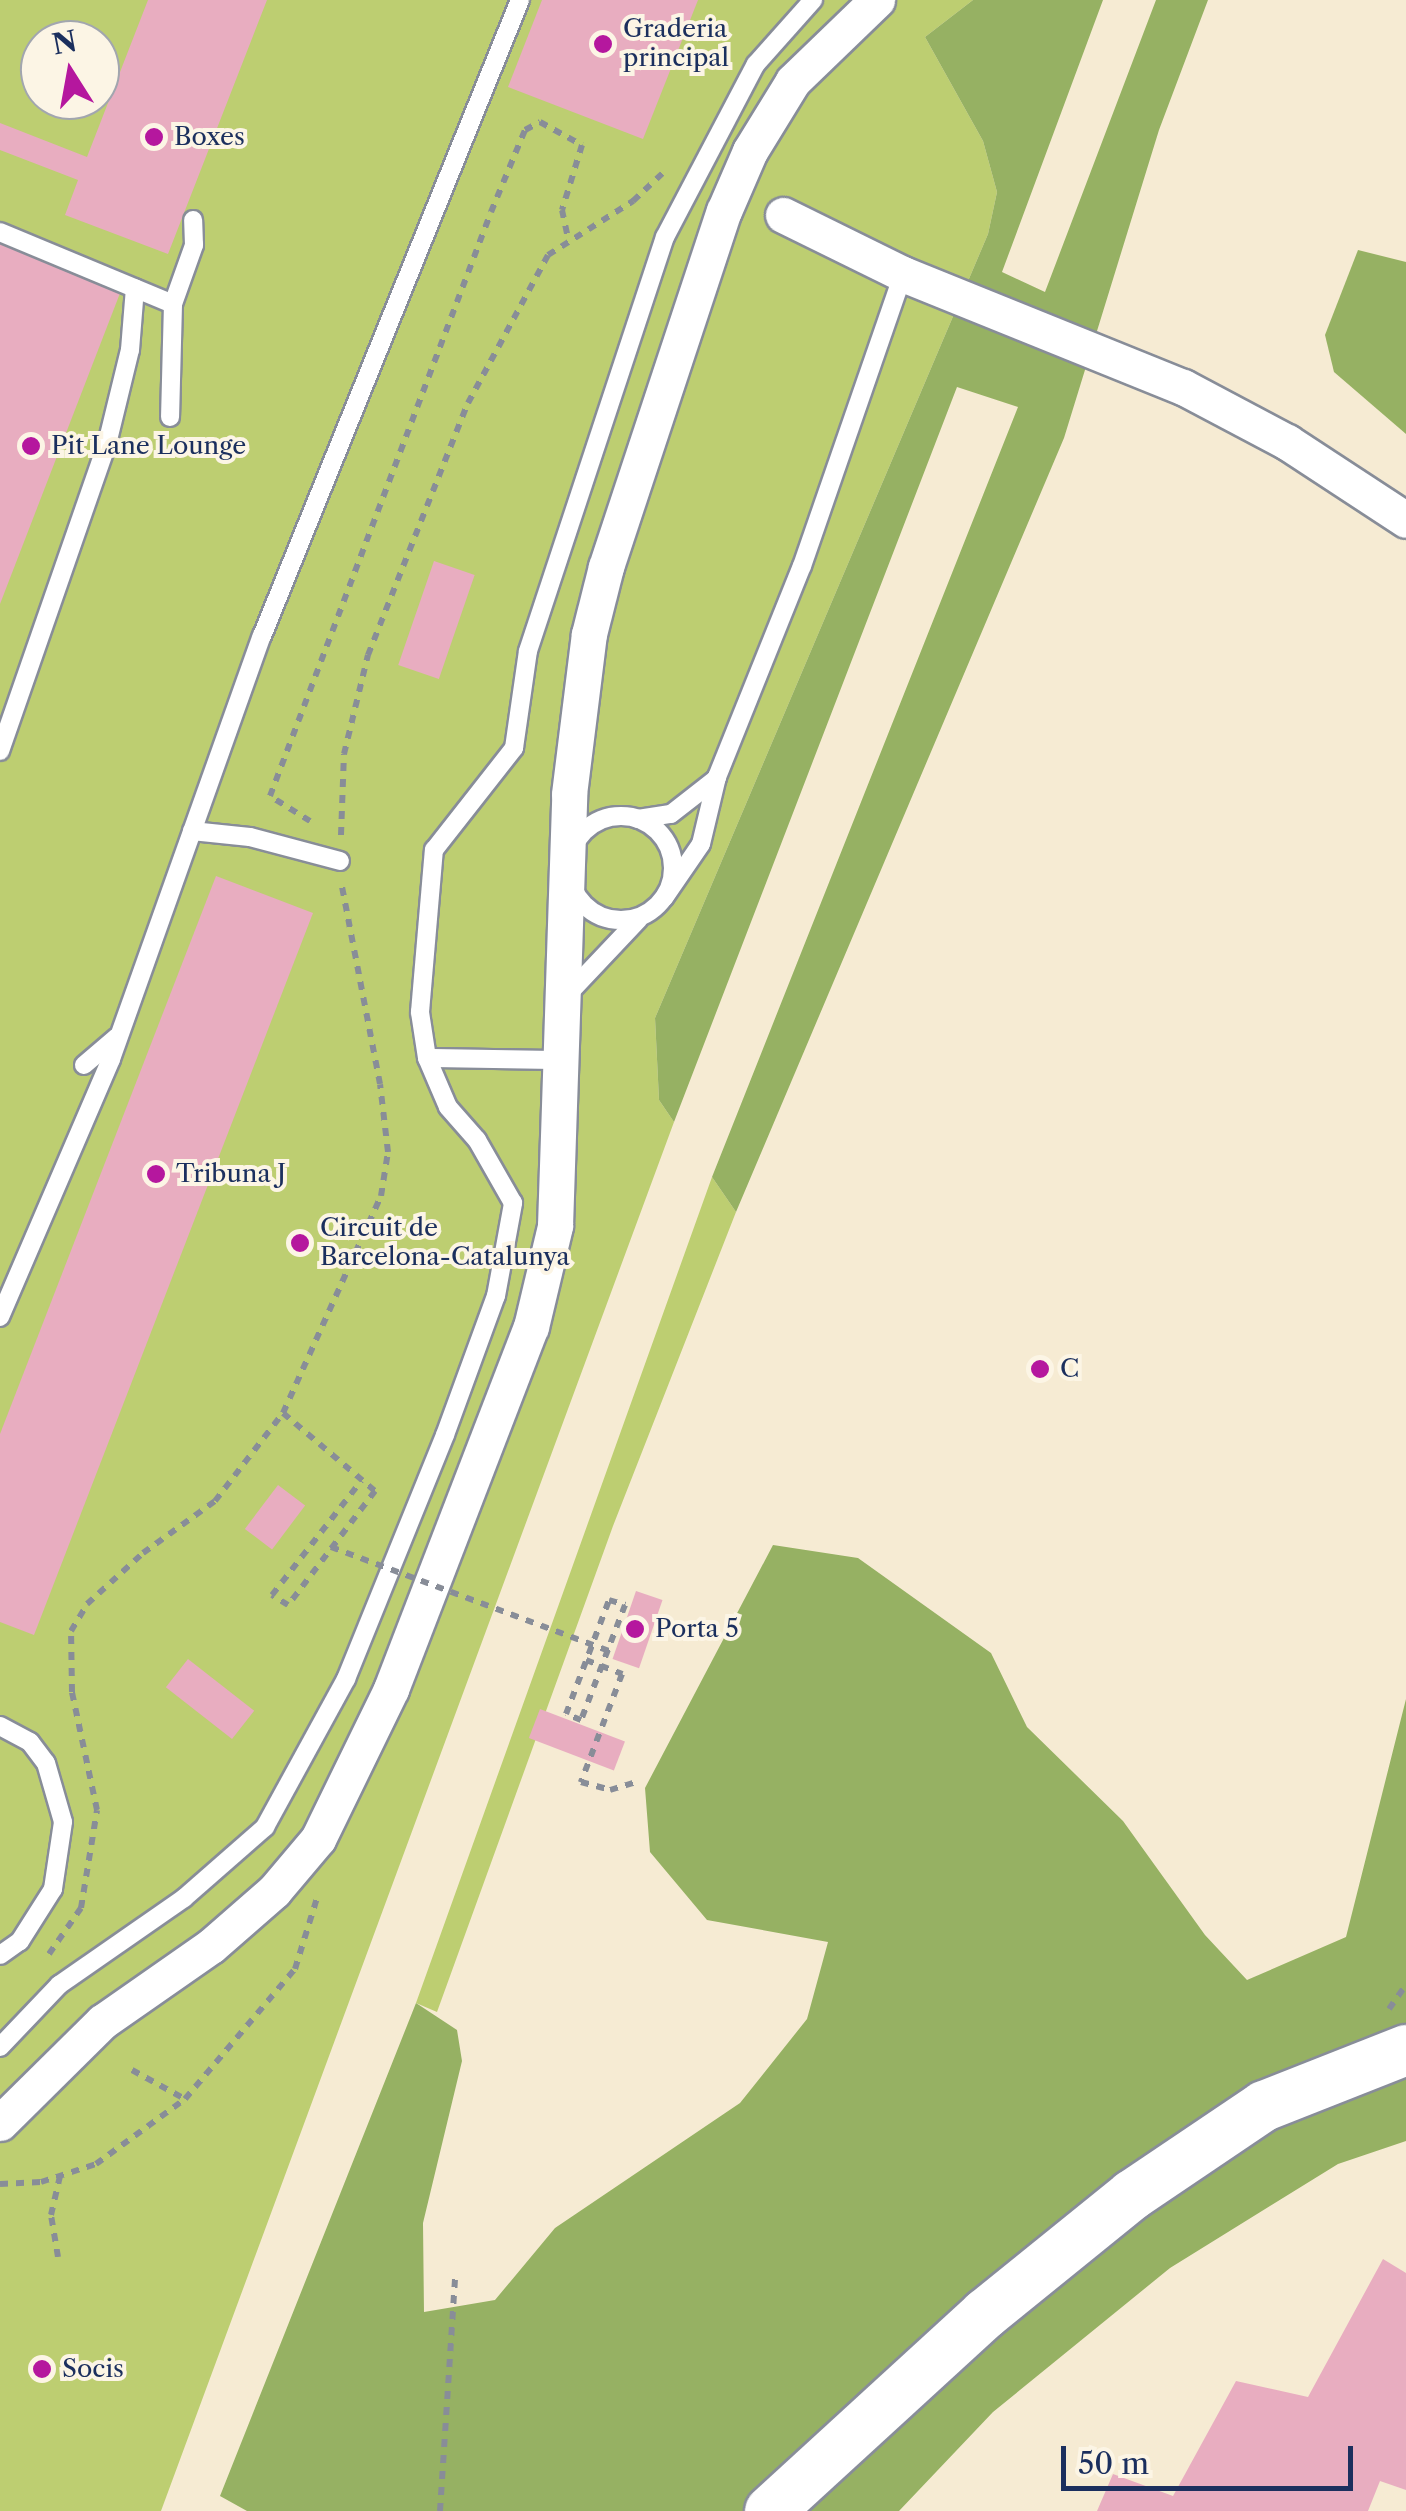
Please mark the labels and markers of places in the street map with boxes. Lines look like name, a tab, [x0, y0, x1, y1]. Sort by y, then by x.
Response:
place label: Graderia principal	[623, 15, 729, 74]
marker: Graderia principal	[592, 33, 614, 55]
place label: Boxes	[174, 122, 245, 152]
marker: Boxes	[143, 126, 165, 148]
place label: Pit Lane Lounge	[51, 431, 246, 461]
marker: Pit Lane Lounge	[20, 435, 42, 457]
place label: Tribuna J	[176, 1159, 286, 1189]
marker: Tribuna J	[145, 1163, 167, 1185]
place label: Circuit de Barcelona-Catalunya	[320, 1214, 570, 1273]
marker: Circuit de Barcelona-Catalunya	[289, 1232, 311, 1254]
place label: C	[1060, 1354, 1079, 1384]
marker: C	[1029, 1358, 1051, 1380]
place label: Porta 5	[655, 1614, 739, 1644]
marker: Porta 5	[624, 1618, 646, 1640]
place label: Socis	[62, 2354, 124, 2384]
marker: Socis	[31, 2358, 53, 2380]

